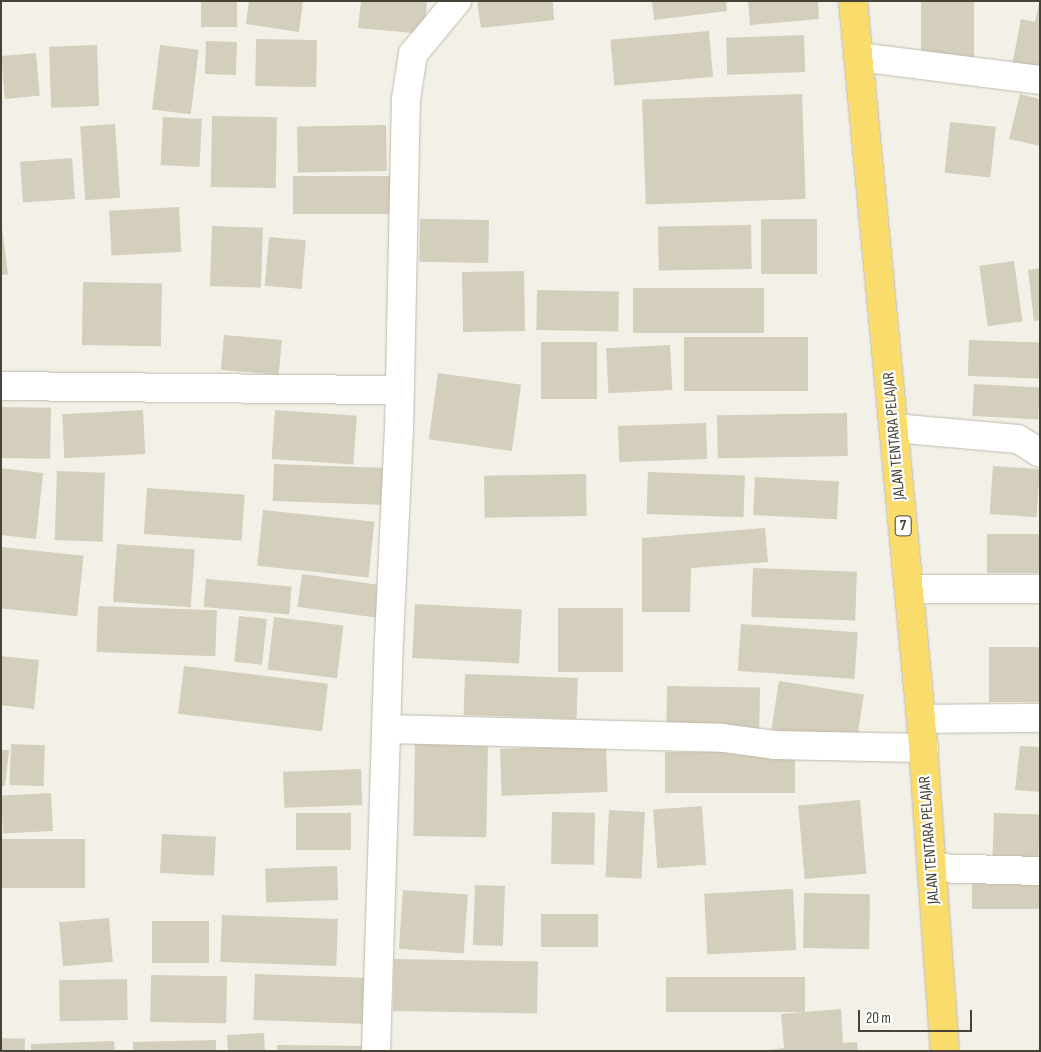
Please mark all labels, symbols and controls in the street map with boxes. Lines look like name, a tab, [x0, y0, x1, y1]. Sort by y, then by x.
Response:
street label: JALAN TENTARA PELAJAR	[880, 371, 910, 501]
road number: 7	[894, 514, 912, 538]
street label: JALAN TENTARA PELAJAR	[916, 775, 944, 905]
scale bar	[861, 1000, 975, 1032]
text: 20 m	[866, 1009, 891, 1028]

